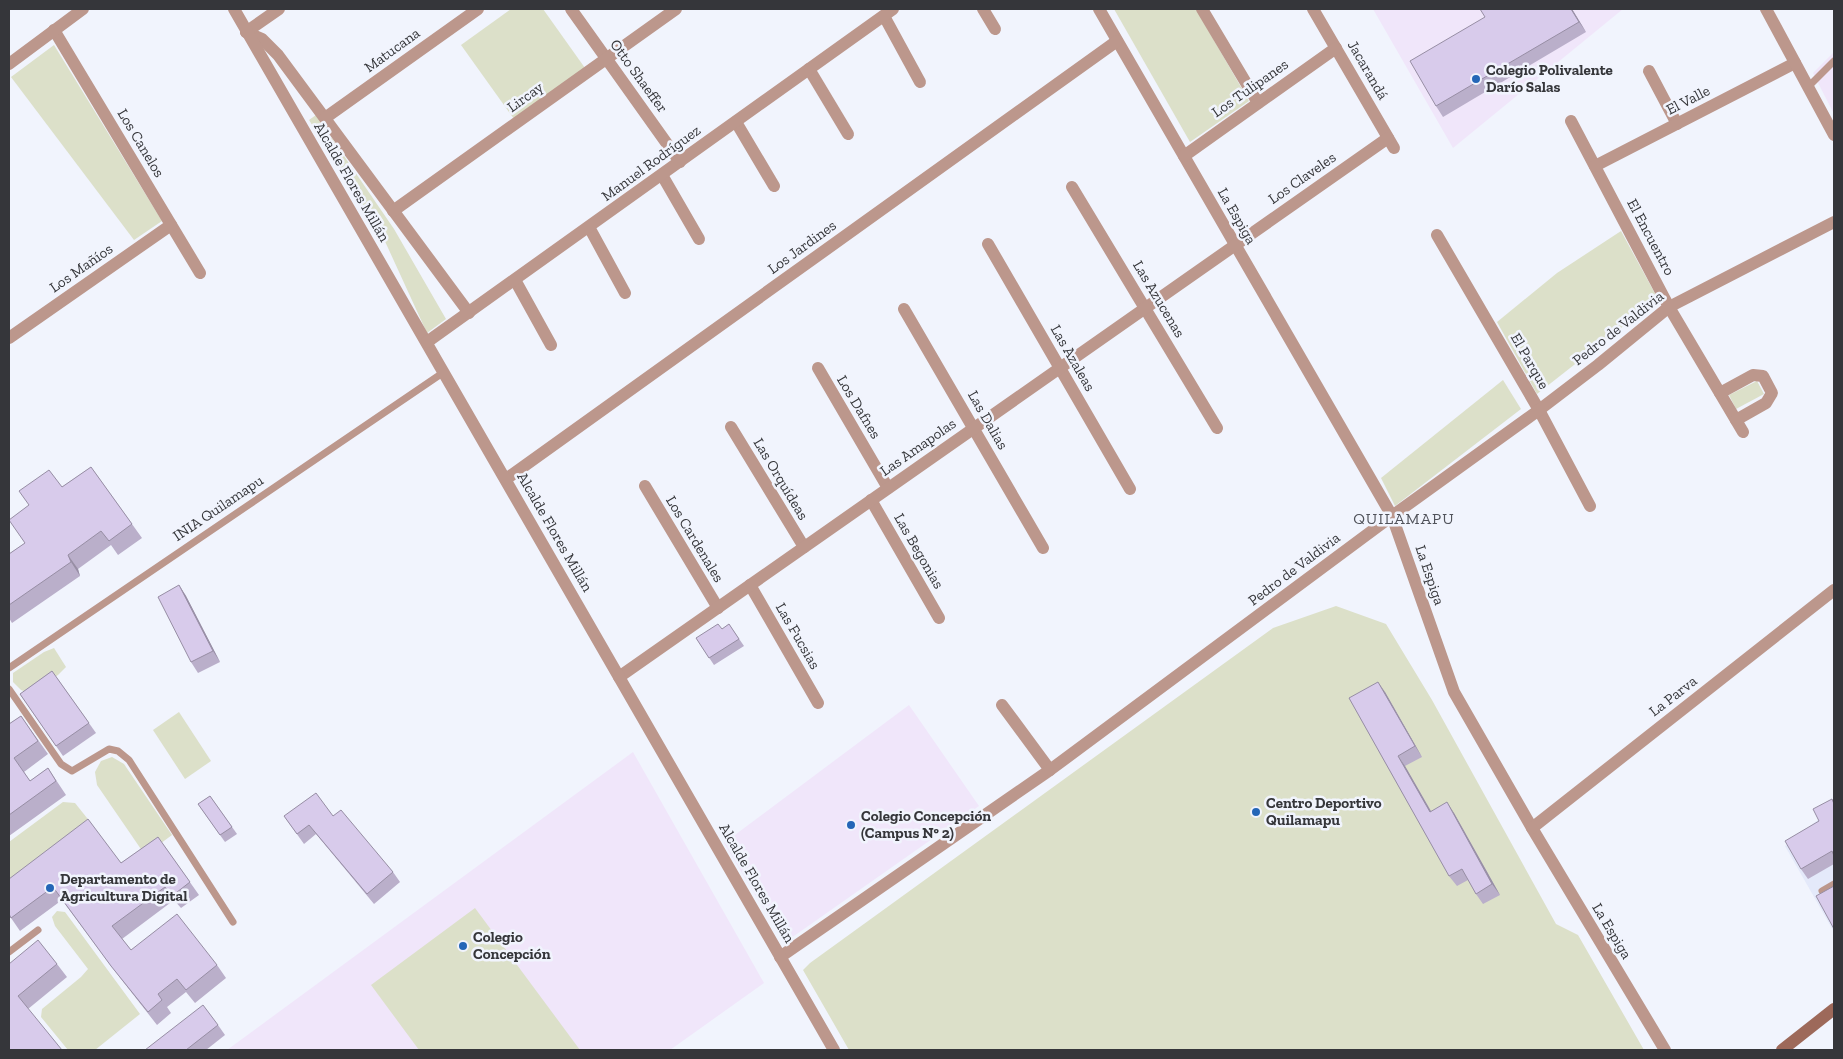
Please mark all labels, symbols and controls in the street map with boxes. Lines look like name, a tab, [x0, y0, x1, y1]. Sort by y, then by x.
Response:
street label: Matucana	[361, 24, 423, 76]
street label: Otto Shaeffer	[606, 36, 672, 116]
street label: Jacarandá	[1344, 37, 1392, 103]
street label: Los Tulipanes	[1208, 55, 1292, 121]
place label: Colegio Polivalente Darío Salas	[1486, 61, 1613, 96]
marker: Colegio Polivalente Darío Salas	[1470, 73, 1482, 85]
street label: Lircay	[503, 78, 547, 116]
street label: El Valle	[1663, 81, 1713, 119]
street label: Los Canelos	[114, 105, 168, 181]
street label: Alcalde Flores Millán	[310, 119, 394, 245]
street label: Manuel Rodríguez	[598, 121, 704, 205]
street label: Los Claveles	[1265, 148, 1339, 208]
street label: La Espiga	[1214, 185, 1260, 247]
street label: El Encuentro	[1623, 196, 1679, 279]
street label: Los Jardines	[764, 216, 840, 278]
street label: Los Mañíos	[46, 240, 116, 296]
street label: Las Azucenas	[1129, 257, 1189, 341]
street label: Pedro de Valdivia	[1569, 287, 1667, 369]
street label: Las Azaleas	[1047, 322, 1099, 394]
street label: El Parque	[1507, 330, 1553, 392]
street label: Los Dafnes	[833, 372, 885, 442]
street label: Las Dalias	[964, 387, 1012, 453]
street label: Las Amapolas	[877, 414, 959, 480]
street label: Las Orquídeas	[750, 435, 812, 523]
street label: Alcalde Flores Millán	[513, 469, 597, 595]
street label: INIA Quilamapu	[169, 471, 267, 545]
street label: Los Cardenales	[662, 492, 728, 586]
district label: QUILAMAPU	[1353, 509, 1455, 528]
street label: Las Begonias	[890, 510, 948, 592]
street label: Pedro de Valdivia	[1244, 529, 1344, 609]
street label: La Espiga	[1411, 543, 1449, 607]
street label: Las Fucsias	[772, 600, 824, 672]
street label: La Parva	[1645, 672, 1701, 720]
place label: Centro Deportivo Quilamapu	[1266, 794, 1382, 829]
marker: Centro Deportivo Quilamapu	[1250, 806, 1262, 818]
place label: Colegio Concepción (Campus N° 2)	[861, 807, 991, 842]
marker: Colegio Concepción (Campus N° 2)	[845, 819, 857, 831]
street label: Alcalde Flores Millán	[715, 820, 799, 946]
place label: Departamento de Agricultura Digital	[60, 870, 187, 905]
marker: Departamento de Agricultura Digital	[44, 882, 56, 894]
street label: La Espiga	[1588, 900, 1636, 962]
place label: Colegio Concepción	[473, 928, 551, 963]
marker: Colegio Concepción	[457, 940, 469, 952]

